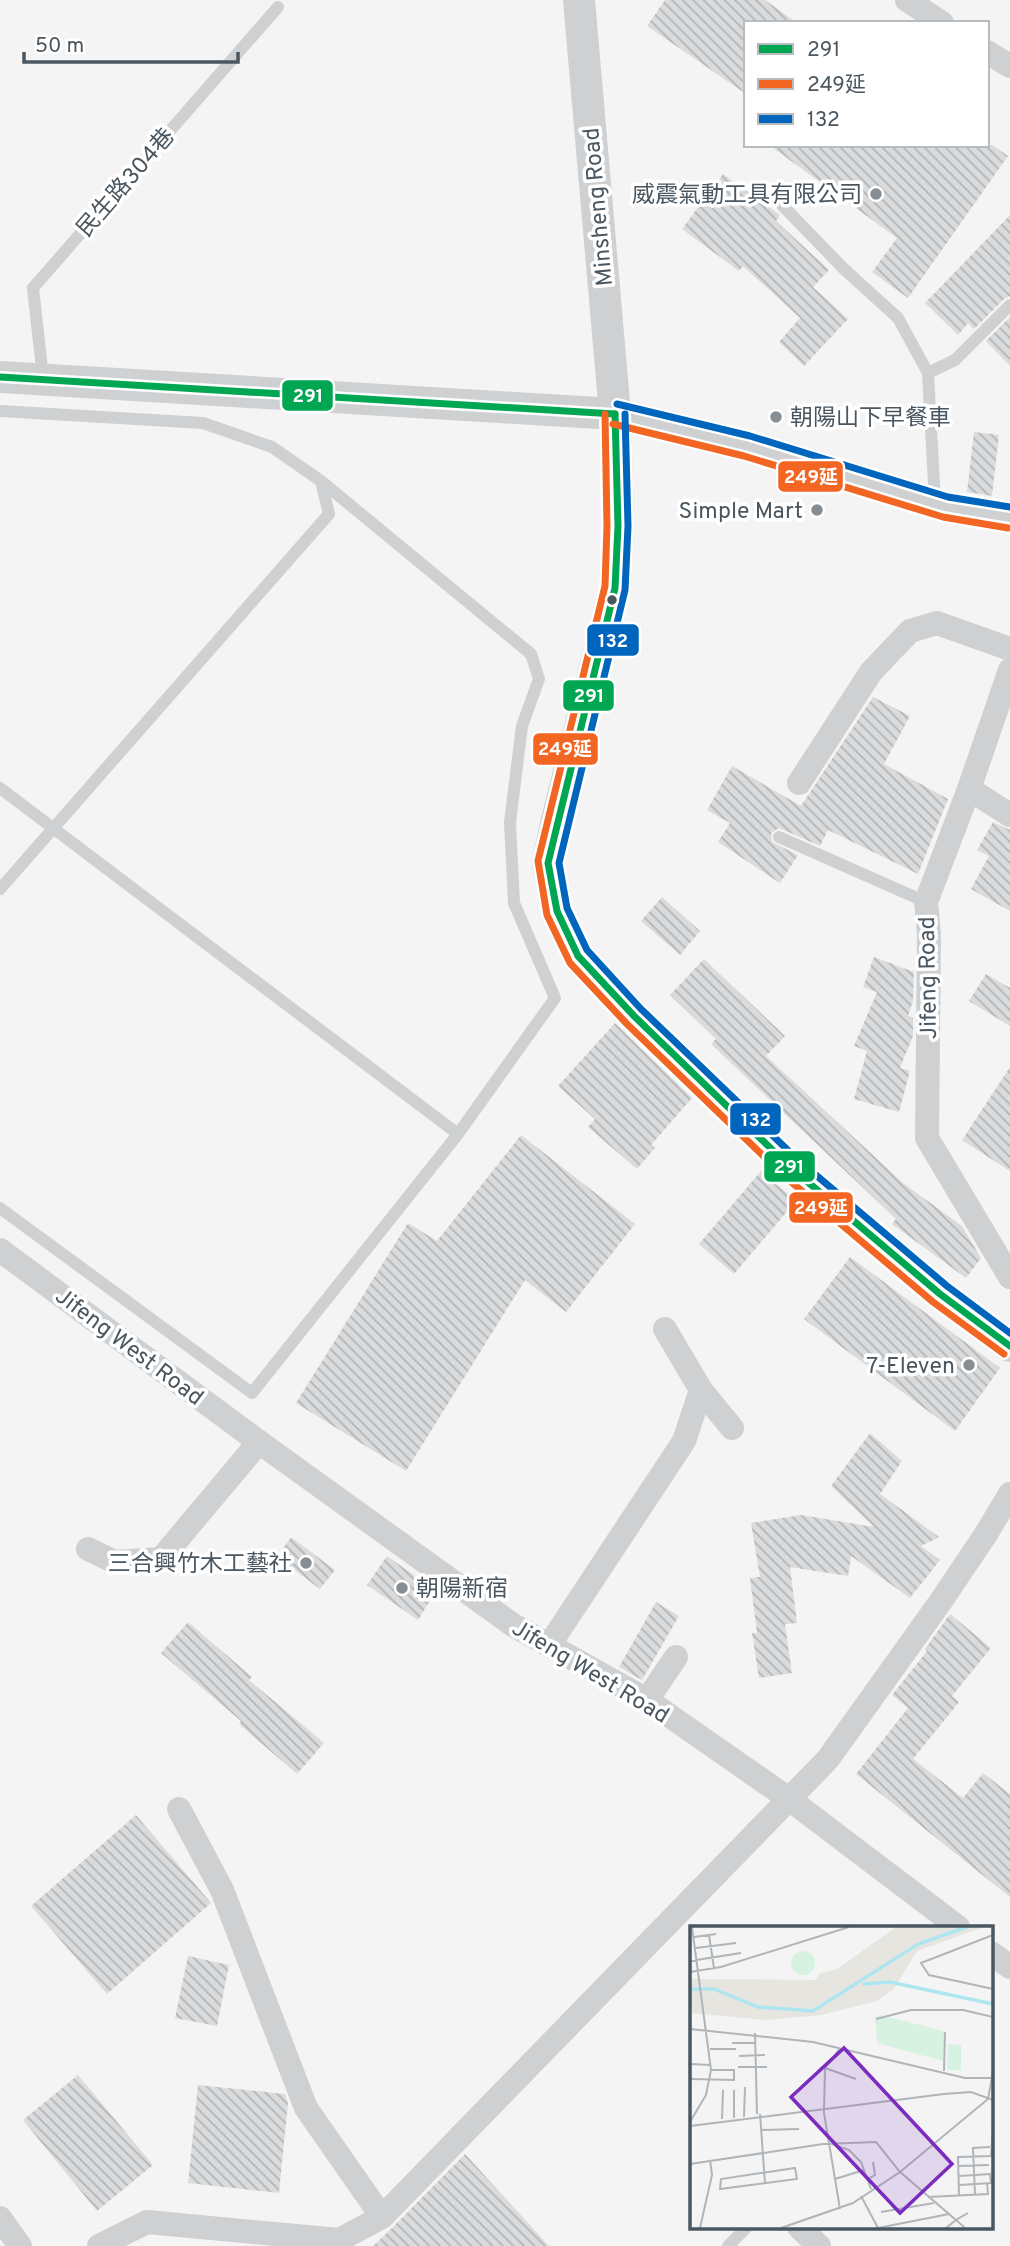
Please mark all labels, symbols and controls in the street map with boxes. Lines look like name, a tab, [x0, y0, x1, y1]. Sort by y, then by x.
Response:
scale bar	[24, 21, 238, 65]
legend	[744, 21, 989, 147]
text: 50 m	[35, 33, 84, 60]
text: 291	[807, 37, 840, 64]
text: 249延	[807, 72, 866, 99]
text: 132	[807, 107, 840, 134]
street label: 民生路304巷	[72, 123, 182, 244]
street label: Minsheng Road	[578, 126, 621, 287]
place label: 威震氣動工具有限公司	[632, 182, 862, 211]
marker: 威震氣動工具有限公司	[868, 186, 884, 202]
line badge: 291	[281, 379, 334, 412]
text: 291	[293, 385, 323, 409]
place label: 朝陽山下早餐車	[790, 405, 951, 434]
marker: 朝陽山下早餐車	[768, 409, 784, 425]
line badge: 249延	[777, 460, 844, 493]
text: 249延	[784, 466, 838, 490]
place label: Simple Mart	[679, 498, 803, 527]
marker: Simple Mart	[809, 502, 825, 518]
unlabelled marker	[605, 593, 619, 607]
line badge: 132	[586, 623, 640, 657]
text: 132	[598, 630, 628, 654]
line badge: 291	[562, 679, 615, 712]
text: 291	[574, 685, 604, 709]
line badge: 249延	[532, 732, 599, 766]
text: 249延	[538, 738, 592, 762]
street label: Jifeng Road	[914, 916, 945, 1040]
line badge: 132	[729, 1102, 782, 1136]
text: 132	[741, 1109, 771, 1133]
line badge: 291	[763, 1150, 816, 1183]
text: 291	[774, 1156, 804, 1180]
line badge: 249延	[788, 1191, 854, 1224]
text: 249延	[794, 1197, 848, 1221]
street label: Jifeng West Road	[49, 1283, 208, 1413]
place label: 7-Eleven	[866, 1353, 955, 1382]
marker: 7-Eleven	[961, 1357, 977, 1373]
place label: 三合興竹木工藝社	[108, 1551, 292, 1580]
marker: 三合興竹木工藝社	[298, 1555, 314, 1571]
place label: 朝陽新宿	[416, 1576, 508, 1605]
marker: 朝陽新宿	[394, 1580, 410, 1596]
street label: Jifeng West Road	[506, 1615, 674, 1731]
inset map	[690, 1926, 992, 2228]

